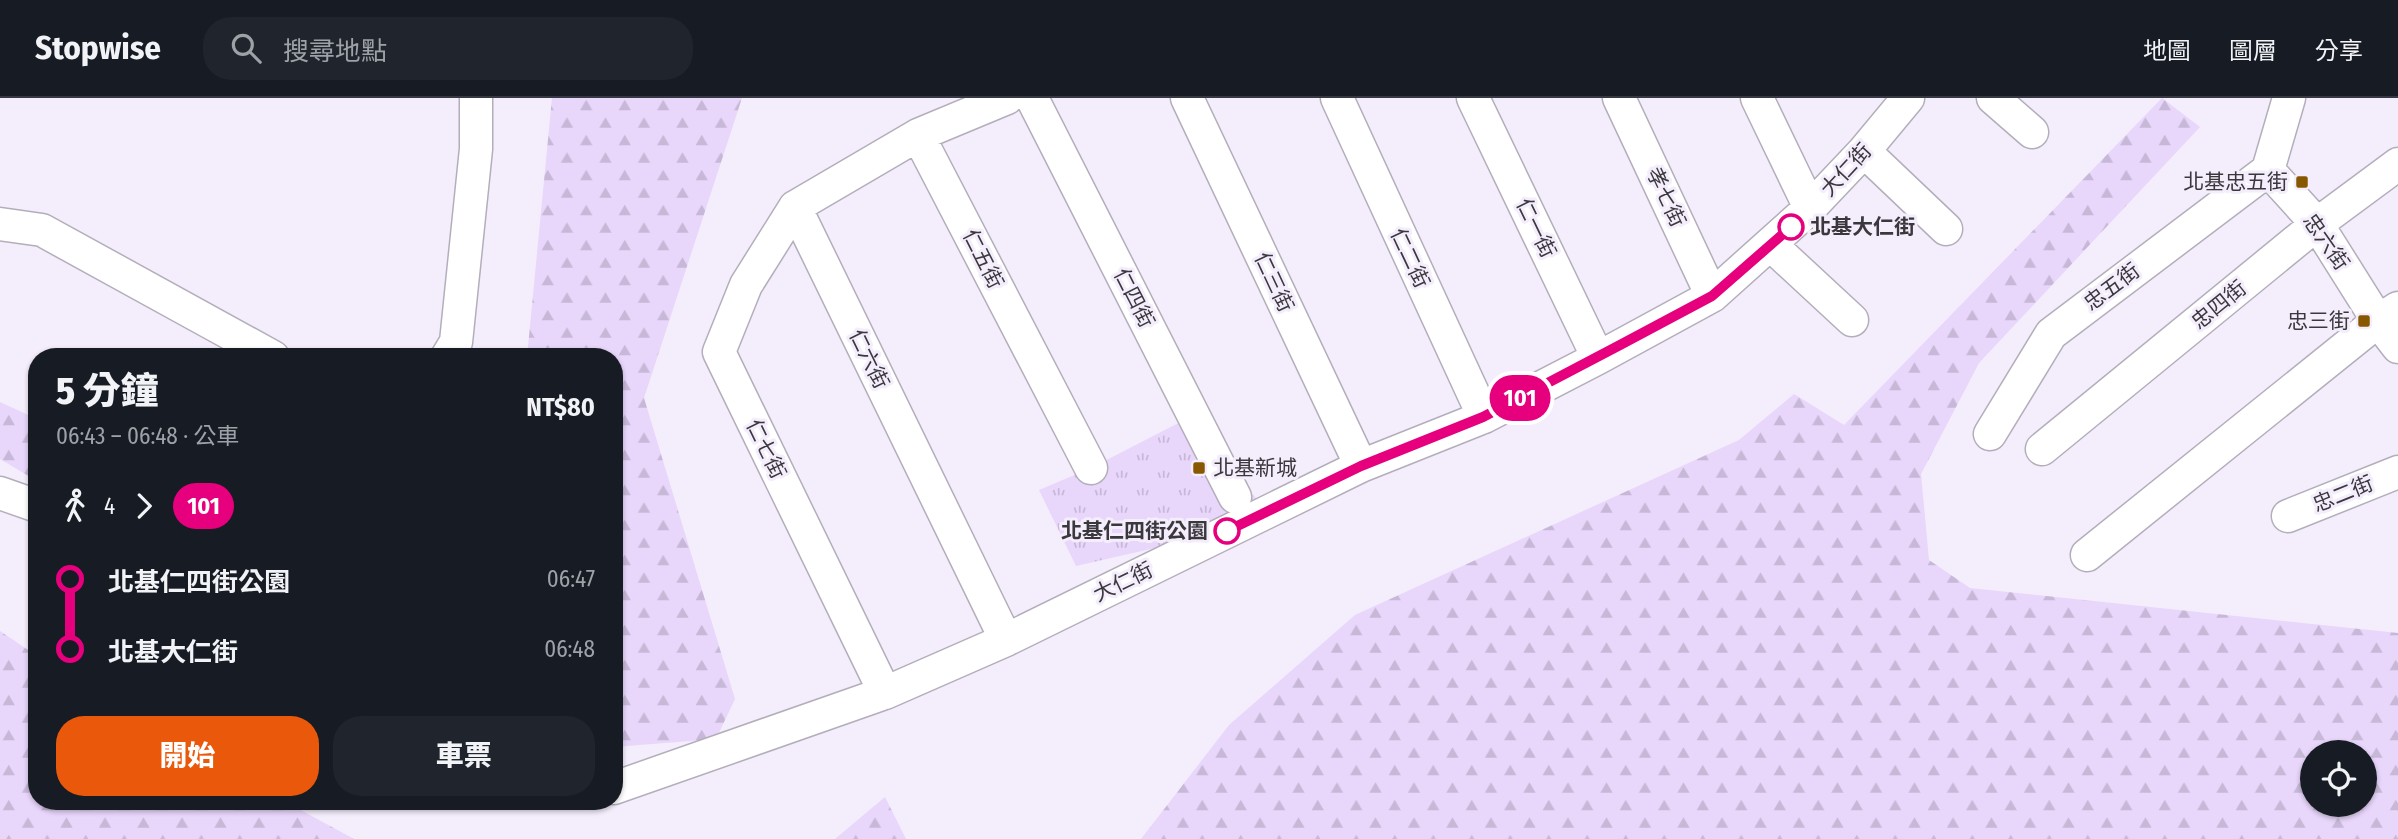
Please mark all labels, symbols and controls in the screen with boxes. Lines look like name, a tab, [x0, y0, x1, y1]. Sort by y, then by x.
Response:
search box	[203, 17, 693, 80]
text: Stopwise	[35, 28, 161, 68]
icon: search	[227, 29, 265, 67]
text: 搜尋地點	[283, 36, 387, 67]
text: 地圖	[2143, 37, 2191, 65]
text: 圖層	[2229, 37, 2277, 65]
text: 分享	[2315, 37, 2363, 65]
street label: 大仁街	[1815, 138, 1877, 202]
street label: 孝七街	[1641, 163, 1691, 231]
place label: 北基忠五街	[2183, 169, 2288, 195]
marker: 北基忠五街	[2294, 174, 2310, 190]
street label: 仁一街	[1511, 194, 1561, 262]
street label: 忠六街	[2297, 209, 2355, 275]
marker: 北基大仁街	[1778, 214, 1804, 240]
place label: 北基大仁街	[1810, 214, 1915, 240]
street label: 仁二街	[1385, 224, 1435, 292]
street label: 仁五街	[957, 225, 1009, 293]
street label: 仁三街	[1249, 248, 1299, 316]
street label: 忠五街	[2079, 258, 2145, 316]
street label: 仁四街	[1108, 264, 1160, 332]
street label: 忠四街	[2186, 275, 2252, 335]
place label: 忠三街	[2287, 308, 2350, 334]
marker: 忠三街	[2356, 313, 2372, 329]
street label: 仁六街	[844, 325, 894, 393]
text: 5 分鐘	[56, 368, 159, 414]
line badge: 101	[1480, 375, 1560, 421]
text: 101	[1504, 384, 1536, 412]
text: NT$80	[526, 392, 595, 423]
street label: 仁七街	[741, 415, 791, 483]
text: 06:43 – 06:48 · 公車	[56, 422, 240, 450]
place label: 北基新城	[1213, 455, 1297, 481]
marker: 北基新城	[1191, 460, 1207, 476]
street label: 忠二街	[2309, 470, 2377, 518]
icon: walk	[56, 487, 94, 525]
icon: forward	[125, 487, 163, 525]
text: 4	[104, 492, 115, 520]
text: 101	[187, 492, 220, 520]
place label: 北基仁四街公園	[1061, 518, 1208, 544]
marker: 北基仁四街公園	[1214, 518, 1240, 544]
street label: 大仁街	[1089, 557, 1157, 607]
text: 06:47	[547, 565, 595, 593]
text: 北基仁四街公園	[108, 567, 290, 598]
text: 06:48	[544, 635, 595, 663]
text: 北基大仁街	[108, 637, 238, 668]
button: 開始	[56, 716, 319, 796]
button: 車票	[333, 716, 595, 796]
map controls	[2300, 740, 2377, 817]
button: locate	[2300, 740, 2377, 817]

